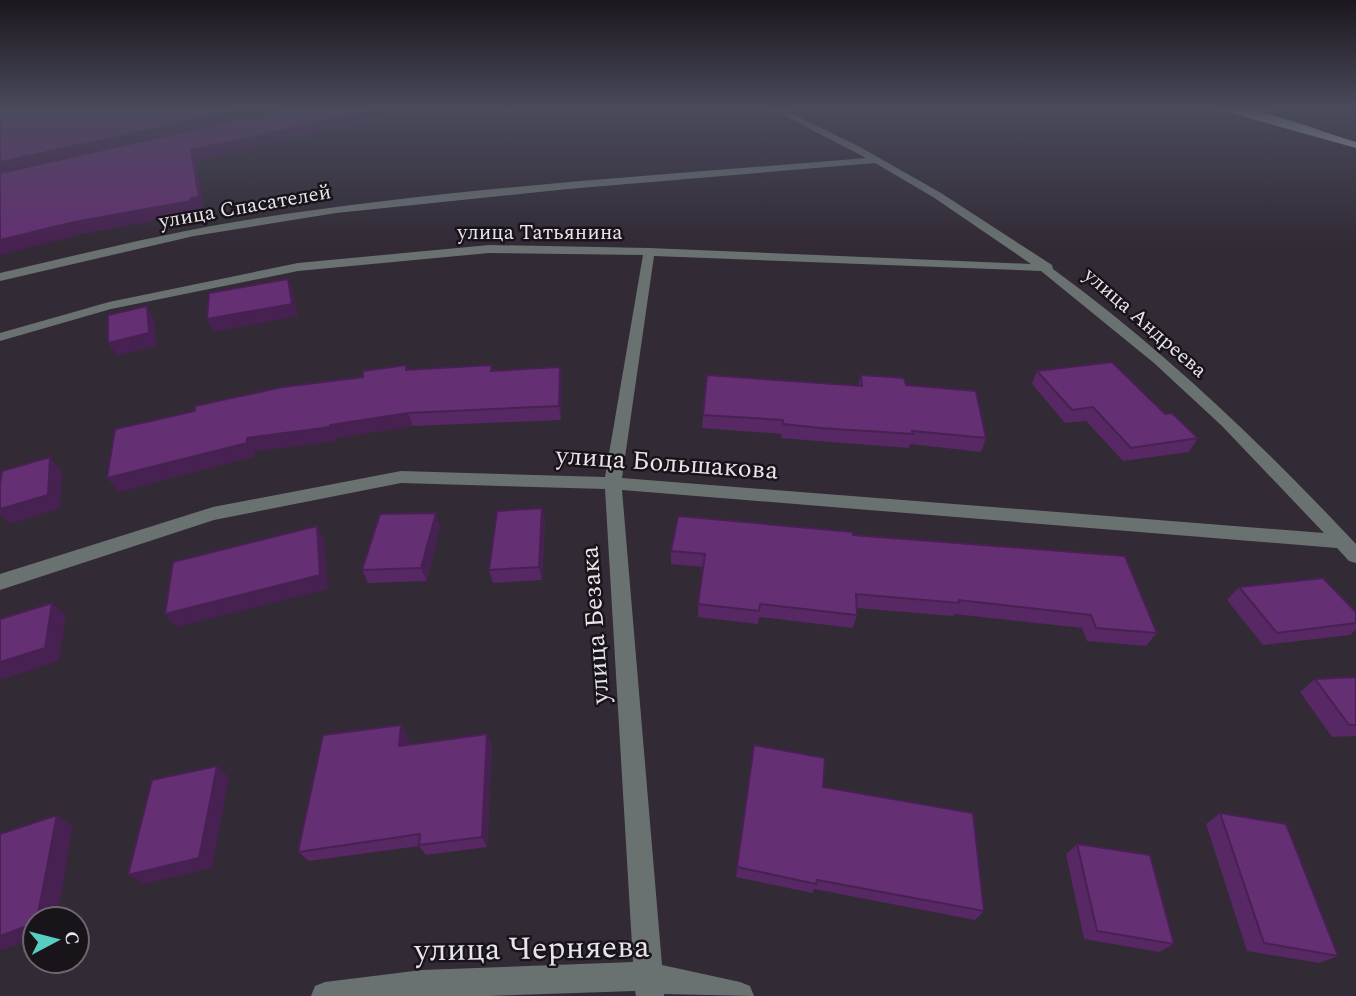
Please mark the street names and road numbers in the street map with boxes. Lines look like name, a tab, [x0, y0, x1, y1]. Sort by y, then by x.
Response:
street label: улица Спасателей	[155, 176, 334, 238]
street label: улица Татьянина	[456, 217, 623, 249]
street label: улица Андреева	[1075, 259, 1215, 386]
street label: улица Большакова	[553, 435, 780, 491]
street label: улица Безака	[570, 544, 621, 706]
street label: улица Черняева	[413, 922, 650, 976]

